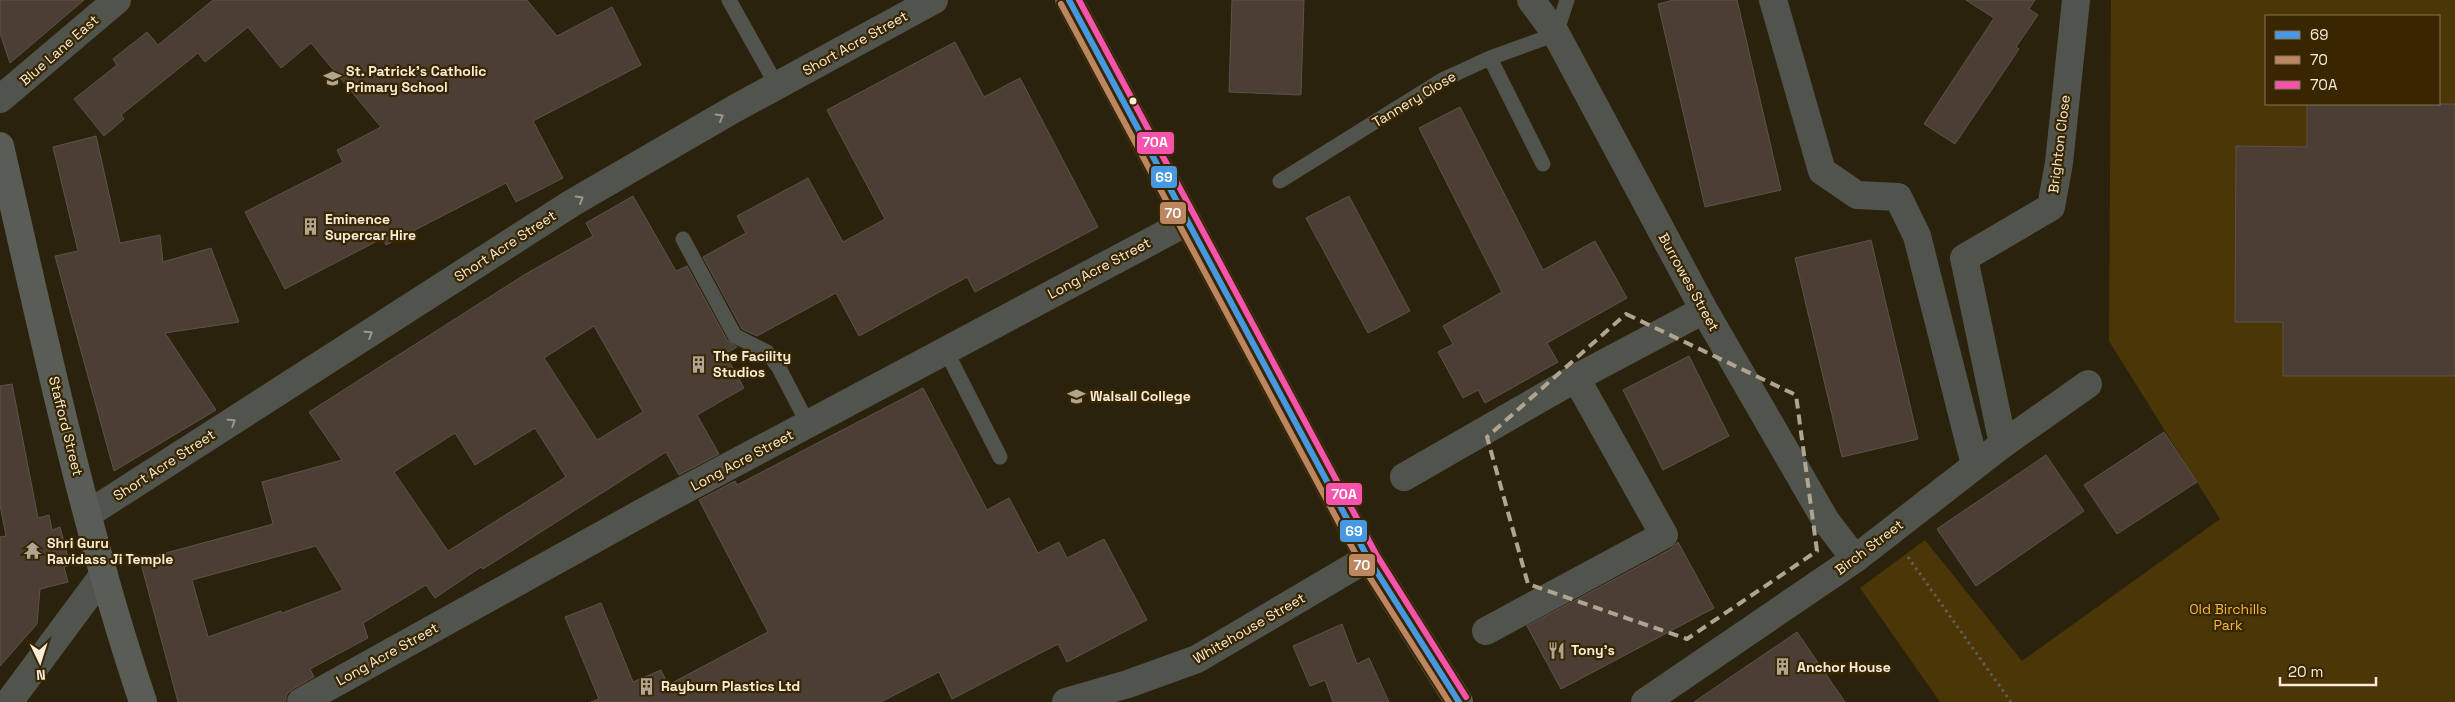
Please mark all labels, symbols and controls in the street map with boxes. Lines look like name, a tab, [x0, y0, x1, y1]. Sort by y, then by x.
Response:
street label: Short Acre Street	[799, 7, 911, 79]
street label: Blue Lane East	[16, 11, 102, 89]
legend	[2265, 15, 2440, 105]
text: 69	[2310, 25, 2328, 44]
text: 70	[2310, 50, 2328, 69]
place label: St. Patrick's Catholic Primary School	[346, 62, 487, 96]
street label: Tannery Close	[1369, 67, 1459, 131]
school or university icon: St. Patrick's Catholic Primary School	[322, 69, 342, 89]
text: 70A	[2310, 75, 2338, 94]
street label: Brighton Close	[2044, 94, 2074, 194]
unlabelled marker	[1128, 96, 1138, 106]
one-way arrow	[714, 113, 723, 123]
line badge: 70A	[1136, 131, 1175, 155]
text: 70A	[1142, 133, 1168, 151]
line badge: 69	[1150, 165, 1178, 189]
text: 69	[1155, 168, 1173, 186]
one-way arrow	[574, 195, 583, 205]
line badge: 70	[1159, 201, 1187, 225]
text: 70	[1165, 204, 1181, 222]
street label: Short Acre Street	[451, 206, 559, 286]
place label: Eminence Supercar Hire	[325, 210, 416, 244]
building icon: Eminence Supercar Hire	[301, 217, 321, 237]
street label: Burrowes Street	[1655, 230, 1723, 334]
street label: Long Acre Street	[1044, 233, 1154, 303]
one-way arrow	[363, 331, 373, 340]
place label: The Facility Studios	[713, 347, 791, 381]
building icon: The Facility Studios	[689, 354, 709, 374]
street label: Stafford Street	[45, 374, 87, 478]
school or university icon: Walsall College	[1066, 386, 1086, 406]
place label: Walsall College	[1090, 387, 1191, 405]
one-way arrow	[227, 418, 236, 428]
street label: Short Acre Street	[110, 425, 218, 505]
street label: Long Acre Street	[687, 425, 797, 495]
line badge: 70A	[1325, 482, 1363, 506]
text: 70A	[1331, 485, 1357, 503]
street label: Birch Street	[1831, 515, 1907, 579]
line badge: 69	[1339, 519, 1368, 543]
text: 69	[1345, 522, 1363, 540]
place label: Shri Guru Ravidass Ji Temple	[47, 534, 173, 568]
temple icon: Shri Guru Ravidass Ji Temple	[23, 541, 43, 561]
line badge: 70	[1348, 553, 1376, 577]
text: 70	[1354, 556, 1370, 574]
street label: Whitehouse Street	[1190, 589, 1308, 667]
park label: Old Birchills Park	[2189, 600, 2267, 634]
street label: Long Acre Street	[333, 618, 441, 690]
north arrow	[15, 637, 65, 687]
restaurant icon: Tony's	[1547, 640, 1567, 660]
place label: Tony's	[1571, 641, 1615, 659]
scale bar	[2280, 654, 2376, 686]
building icon: Anchor House	[1773, 657, 1793, 677]
place label: Anchor House	[1797, 658, 1891, 676]
text: 20 m	[2288, 662, 2323, 681]
text: N	[36, 666, 46, 684]
building icon: Rayburn Plastics Ltd	[637, 676, 657, 696]
place label: Rayburn Plastics Ltd	[661, 677, 800, 695]

